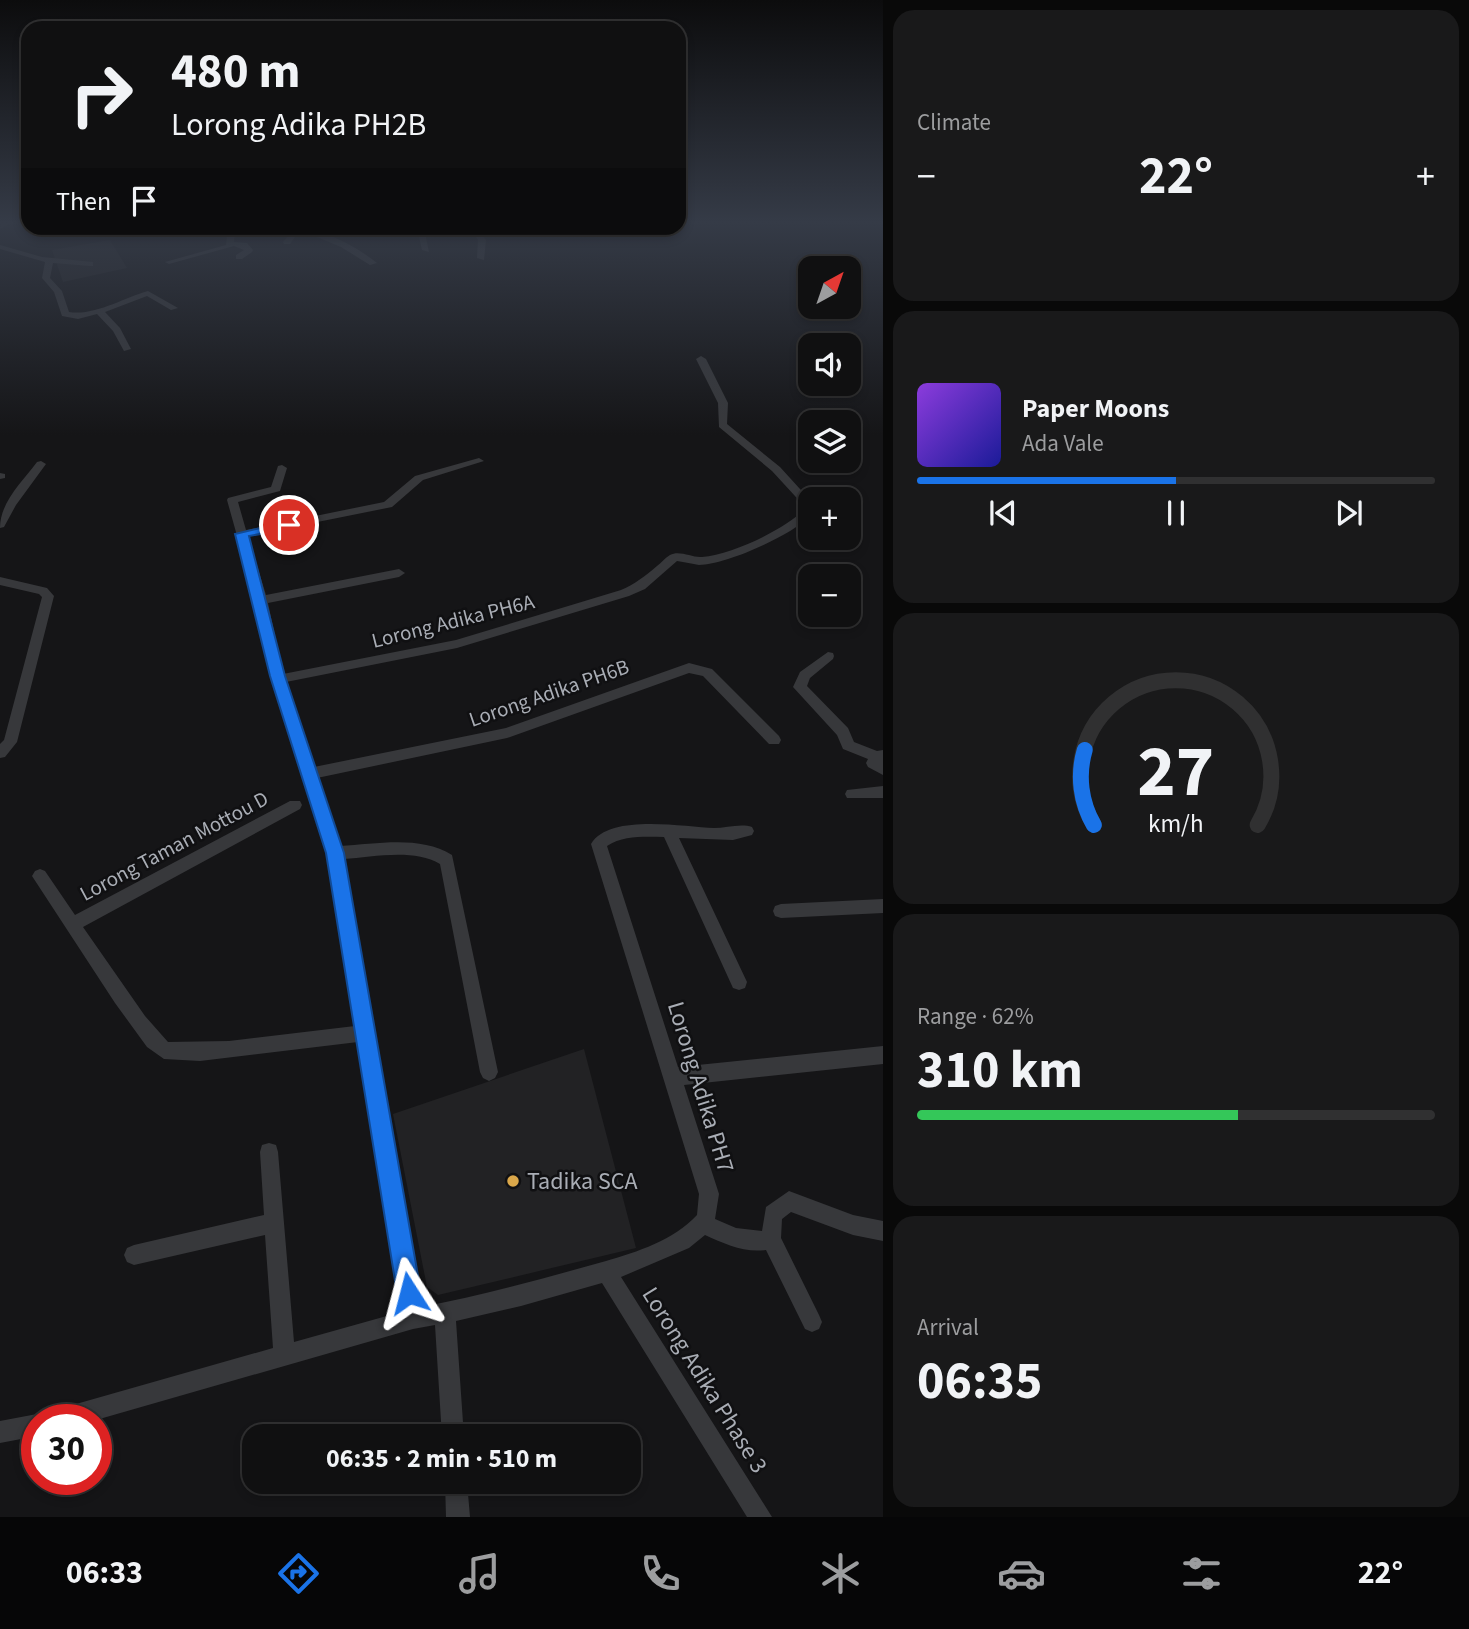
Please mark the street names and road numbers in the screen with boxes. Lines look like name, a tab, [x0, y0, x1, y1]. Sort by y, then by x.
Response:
street label: Lorong Adika PH6A	[369, 586, 538, 656]
street label: Lorong Adika PH6B	[465, 652, 633, 734]
street label: Lorong Taman Mottou D	[74, 784, 274, 908]
street label: Lorong Adika PH7	[658, 997, 743, 1177]
street label: Lorong Adika Phase 3	[633, 1280, 776, 1480]

